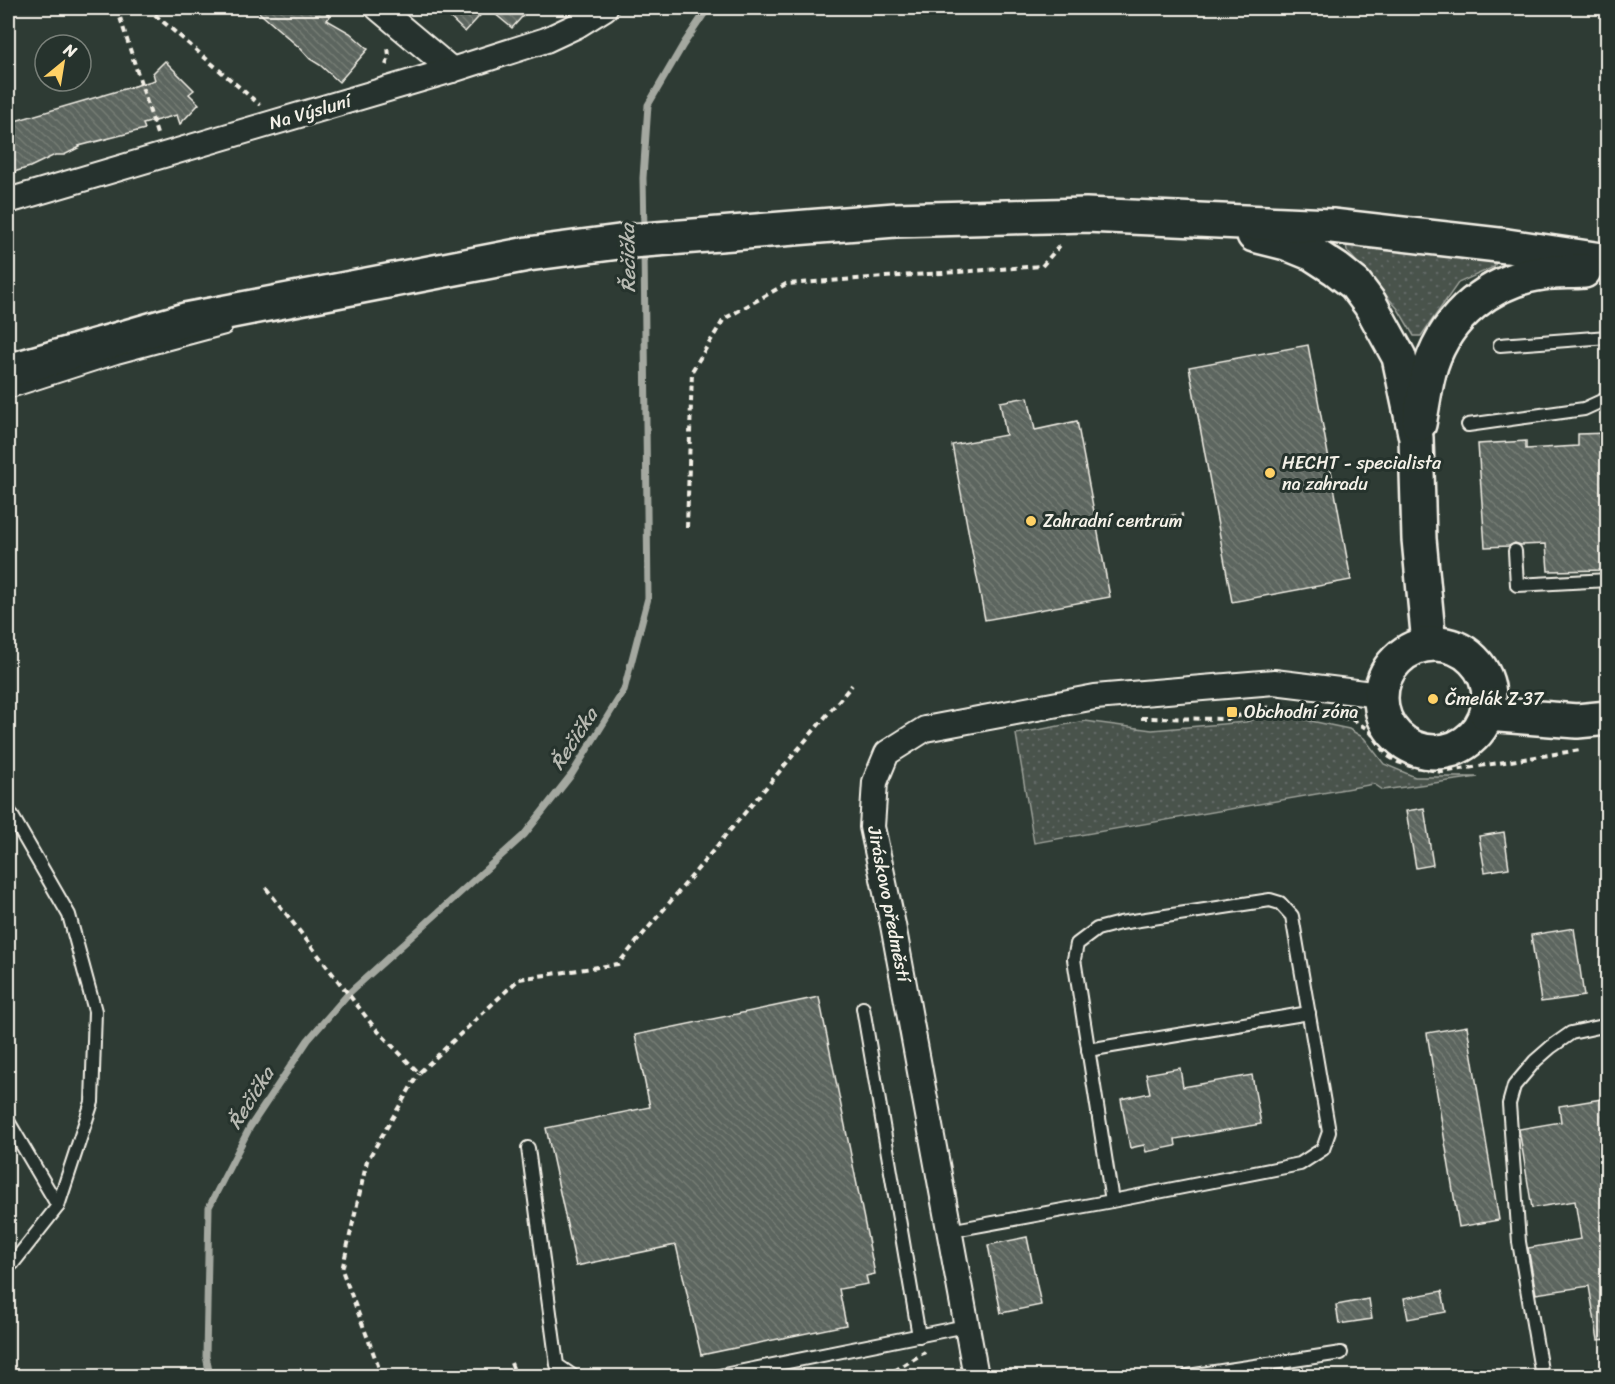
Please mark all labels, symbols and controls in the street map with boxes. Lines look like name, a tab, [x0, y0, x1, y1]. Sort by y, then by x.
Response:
north arrow	[33, 33, 93, 93]
text: N	[57, 35, 83, 66]
street label: Na Výsluní	[265, 84, 357, 139]
water label: Řečička	[610, 221, 646, 293]
place label: HECHT - specialista na zahradu	[1282, 447, 1442, 500]
marker: HECHT - specialista na zahradu	[1263, 466, 1277, 480]
place label: Zahradní centrum	[1043, 505, 1183, 537]
marker: Zahradní centrum	[1024, 514, 1038, 528]
place label: Čmelák Z 37	[1445, 683, 1545, 715]
marker: Čmelák Z 37	[1426, 692, 1440, 706]
place label: Obchodní zóna	[1244, 696, 1358, 728]
water label: Řečička	[541, 699, 608, 777]
marker: Obchodní zóna	[1225, 705, 1239, 719]
street label: Jiráskovo předměstí	[858, 822, 920, 987]
water label: Řečička	[218, 1058, 285, 1136]

